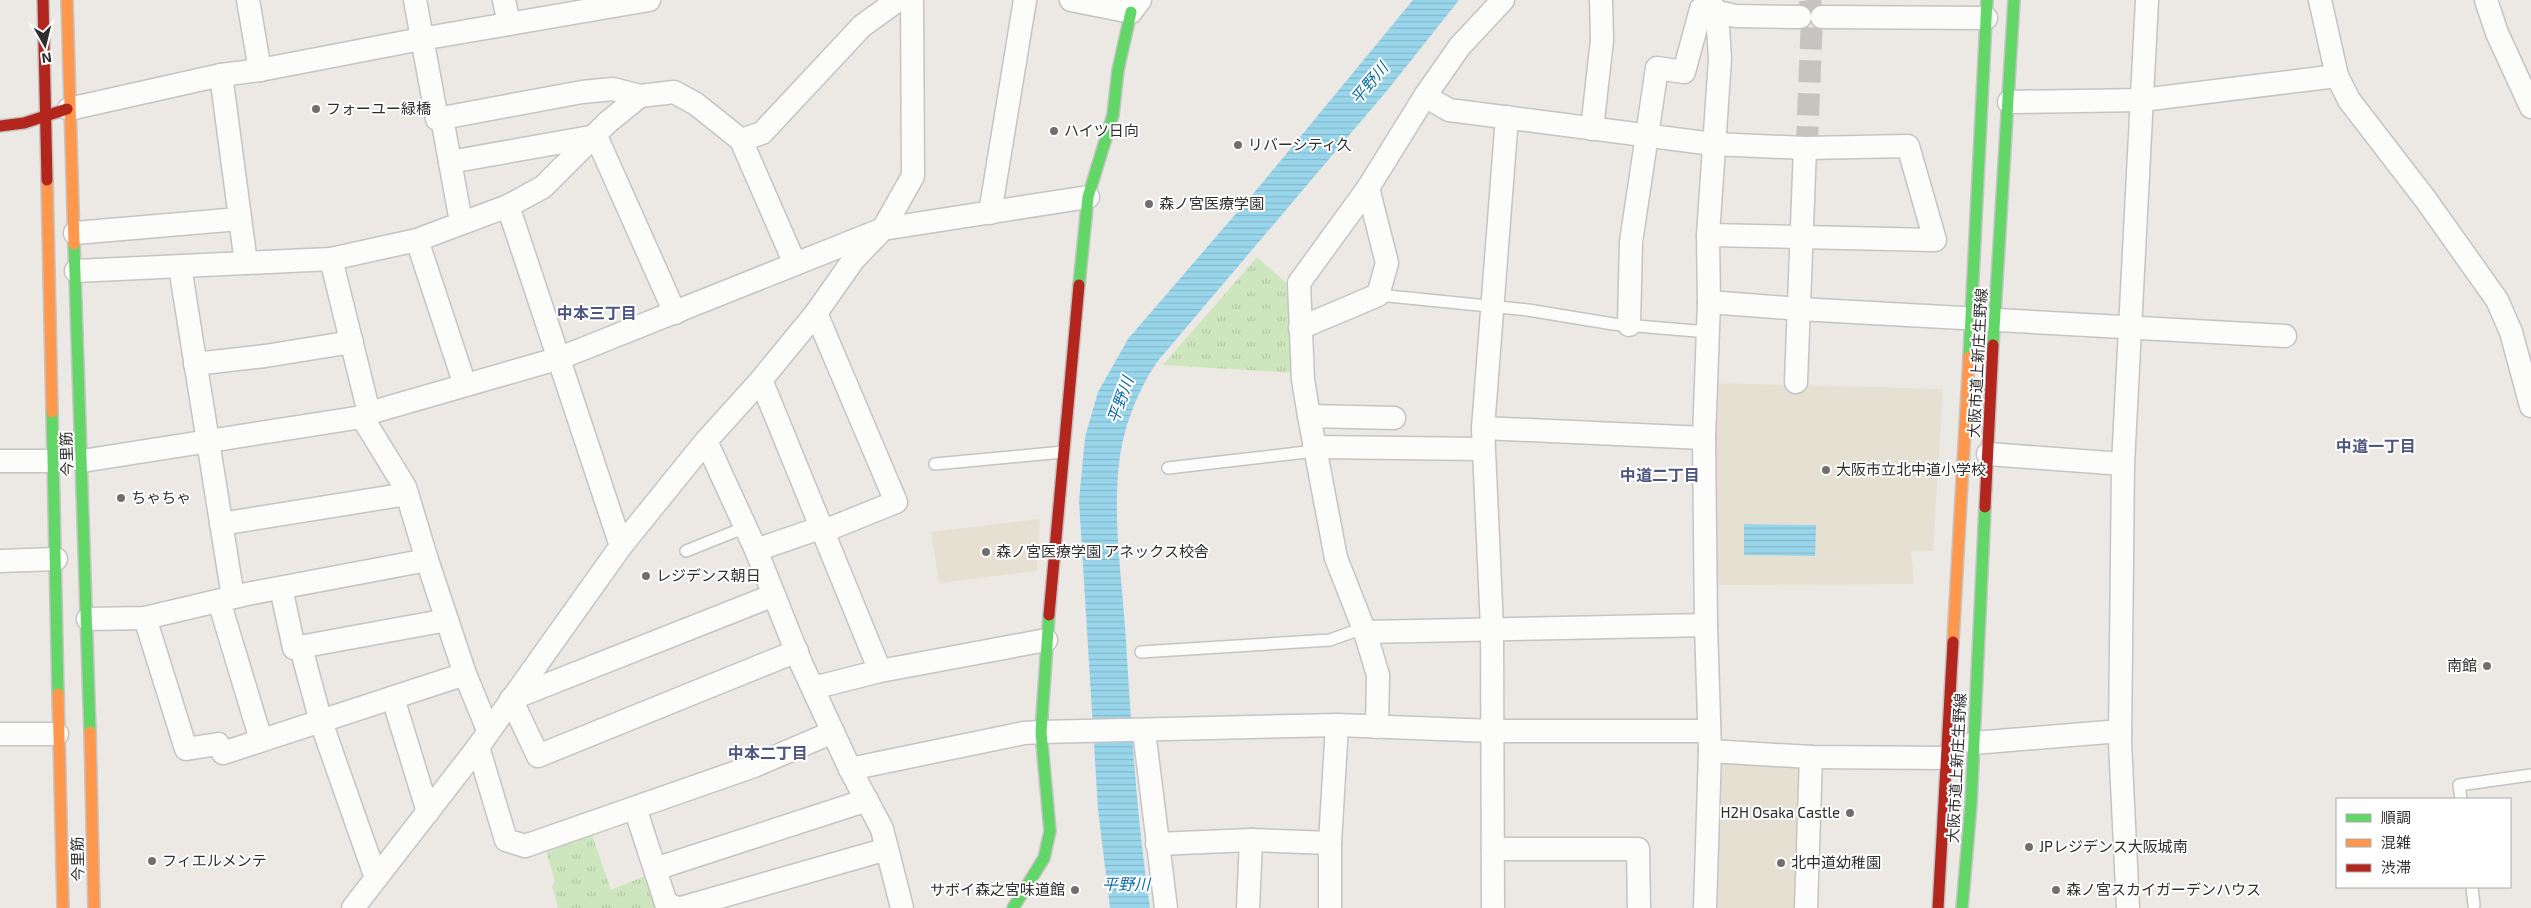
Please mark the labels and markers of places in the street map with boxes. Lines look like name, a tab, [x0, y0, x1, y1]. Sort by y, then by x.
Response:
place label: フォーユー緑橋	[326, 99, 431, 117]
marker: フォーユー緑橋	[310, 103, 322, 115]
place label: ハイツ日向	[1064, 121, 1139, 139]
marker: ハイツ日向	[1048, 125, 1060, 137]
place label: リバーシティ久	[1248, 135, 1352, 153]
marker: リバーシティ久	[1232, 139, 1244, 151]
place label: 森ノ宮医療学園	[1159, 194, 1264, 212]
marker: 森ノ宮医療学園	[1143, 198, 1155, 210]
place label: 大阪市立北中道小学校	[1836, 460, 1986, 478]
marker: 大阪市立北中道小学校	[1820, 464, 1832, 476]
place label: ちゃちゃ	[131, 488, 191, 506]
marker: ちゃちゃ	[115, 492, 127, 504]
place label: 森ノ宮医療学園 アネックス校舎	[996, 542, 1209, 560]
marker: 森ノ宮医療学園 アネックス校舎	[980, 546, 992, 558]
place label: レジデンス朝日	[656, 566, 761, 584]
marker: レジデンス朝日	[640, 570, 652, 582]
place label: 南館	[2447, 656, 2477, 674]
marker: 南館	[2481, 660, 2493, 672]
place label: H2H Osaka Castle	[1720, 803, 1840, 821]
marker: H2H Osaka Castle	[1844, 807, 1856, 819]
place label: JPレジデンス大阪城南	[2039, 837, 2188, 855]
marker: JPレジデンス大阪城南	[2023, 841, 2035, 853]
place label: フィエルメンテ	[162, 851, 267, 869]
place label: 北中道幼稚園	[1791, 853, 1881, 871]
marker: フィエルメンテ	[146, 855, 158, 867]
marker: 北中道幼稚園	[1775, 857, 1787, 869]
place label: サボイ森之宮味道館	[930, 880, 1065, 898]
place label: 森ノ宮スカイガーデンハウス	[2066, 880, 2261, 898]
marker: サボイ森之宮味道館	[1069, 884, 1081, 896]
marker: 森ノ宮スカイガーデンハウス	[2050, 884, 2062, 896]

